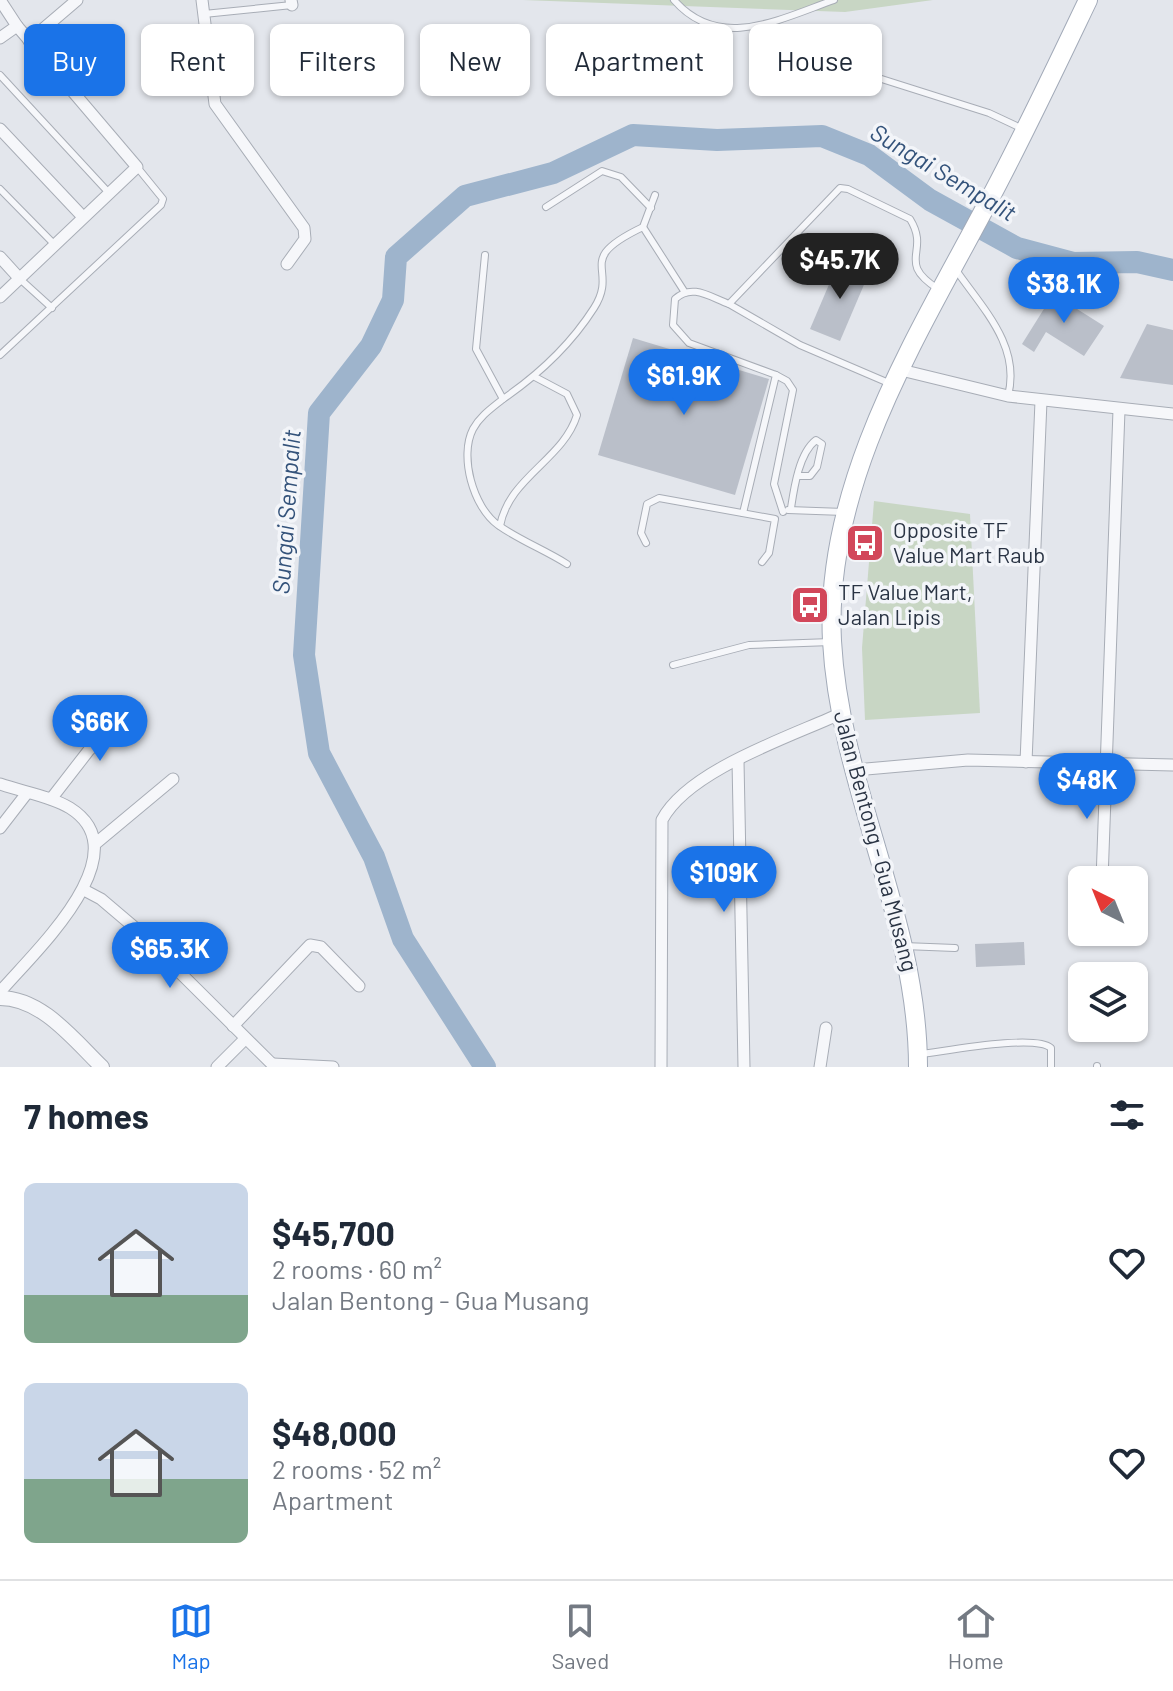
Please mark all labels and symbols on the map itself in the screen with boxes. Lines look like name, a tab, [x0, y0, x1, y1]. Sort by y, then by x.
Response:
water label: Sungai Sempalit	[866, 117, 1022, 227]
pin: $45.7K	[775, 233, 905, 301]
pin: $38.1K	[999, 257, 1129, 325]
pin: $61.9K	[619, 349, 749, 417]
water label: Sungai Sempalit	[265, 428, 306, 595]
place label: Opposite TF Value Mart Raub	[893, 516, 1045, 567]
bus stop icon: Opposite TF Value Mart Raub	[844, 522, 886, 564]
place label: TF Value Mart, Jalan Lipis	[838, 578, 973, 629]
bus stop icon: TF Value Mart, Jalan Lipis	[789, 584, 831, 626]
pin: $66K	[53, 695, 147, 763]
street label: Jalan Bentong - Gua Musang	[830, 708, 924, 974]
pin: $48K	[1040, 753, 1134, 821]
pin: $109K	[668, 846, 780, 914]
north arrow	[1068, 866, 1148, 946]
pin: $65.3K	[105, 922, 235, 990]

